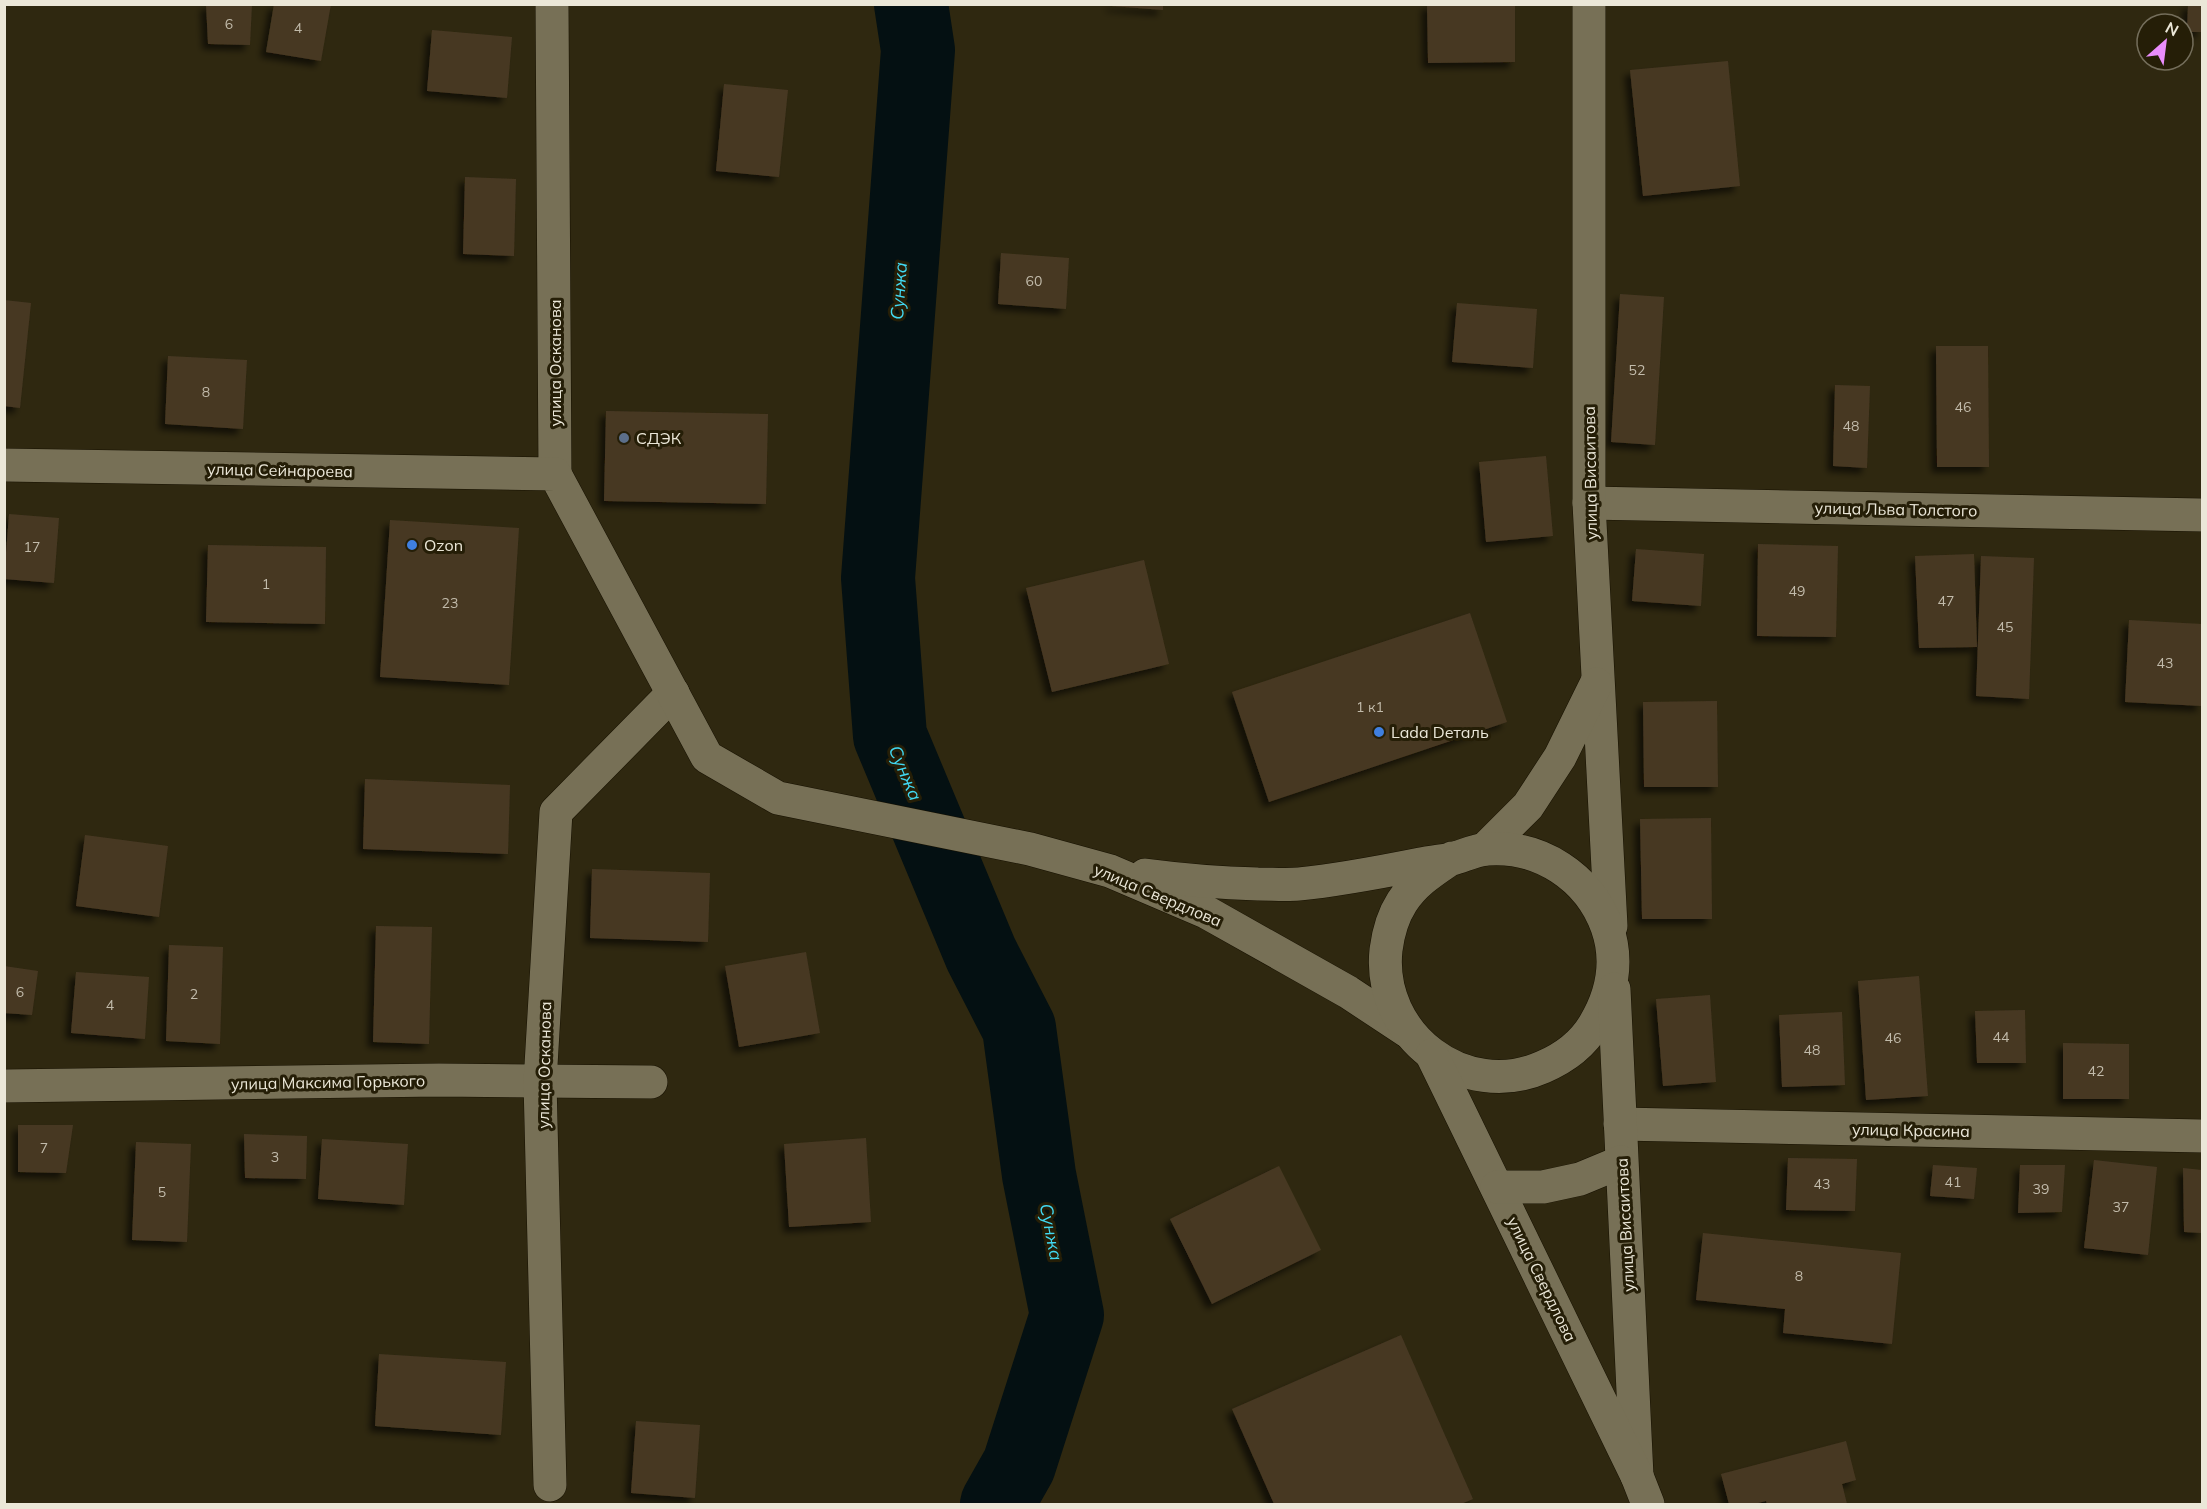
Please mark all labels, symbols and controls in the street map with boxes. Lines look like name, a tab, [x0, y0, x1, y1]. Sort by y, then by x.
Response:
north arrow	[2135, 12, 2195, 72]
house number: 6	[225, 15, 233, 33]
text: N	[2162, 17, 2182, 40]
house number: 4	[294, 19, 303, 37]
water label: Сунжа	[885, 261, 912, 321]
house number: 60	[1026, 272, 1042, 290]
street label: улица Осканова	[545, 299, 565, 427]
house number: 52	[1629, 361, 1645, 379]
house number: 8	[202, 383, 210, 401]
house number: 46	[1955, 398, 1971, 416]
street label: улица Висаитова	[1579, 406, 1601, 540]
house number: 48	[1843, 417, 1859, 435]
place label: СДЭК	[636, 428, 682, 448]
marker: СДЭК	[617, 431, 631, 445]
street label: улица Сейнароева	[207, 459, 353, 481]
street label: улица Льва Толстого	[1815, 498, 1977, 520]
place label: Ozon	[424, 535, 463, 555]
house number: 17	[24, 538, 40, 556]
marker: Ozon	[405, 538, 419, 552]
house number: 1	[262, 575, 270, 593]
house number: 49	[1789, 582, 1805, 600]
house number: 47	[1938, 592, 1954, 610]
house number: 23	[442, 594, 458, 612]
house number: 45	[1997, 618, 2013, 636]
house number: 43	[2157, 654, 2173, 672]
house number: 1 к1	[1356, 698, 1384, 716]
place label: Lada Dеталь	[1391, 722, 1489, 742]
marker: Lada Dеталь	[1372, 725, 1386, 739]
water label: Сунжа	[884, 742, 927, 804]
street label: улица Свердлова	[1091, 859, 1225, 931]
house number: 6	[16, 983, 24, 1001]
house number: 2	[190, 985, 198, 1003]
house number: 4	[106, 996, 115, 1014]
street label: улица Осканова	[533, 1001, 555, 1129]
house number: 44	[1993, 1028, 2010, 1046]
house number: 46	[1885, 1029, 1901, 1047]
house number: 48	[1804, 1041, 1820, 1059]
house number: 42	[2088, 1062, 2104, 1080]
street label: улица Максима Горького	[231, 1070, 425, 1094]
street label: улица Красина	[1852, 1119, 1970, 1141]
house number: 7	[40, 1139, 48, 1157]
house number: 3	[271, 1148, 279, 1166]
street label: улица Висаитова	[1612, 1158, 1638, 1292]
house number: 41	[1945, 1173, 1961, 1191]
house number: 43	[1814, 1175, 1830, 1193]
house number: 39	[2033, 1180, 2049, 1198]
house number: 5	[158, 1183, 166, 1201]
house number: 37	[2113, 1198, 2129, 1216]
water label: Сунжа	[1035, 1201, 1068, 1263]
street label: улица Свердлова	[1503, 1213, 1581, 1345]
house number: 8	[1795, 1267, 1803, 1285]

